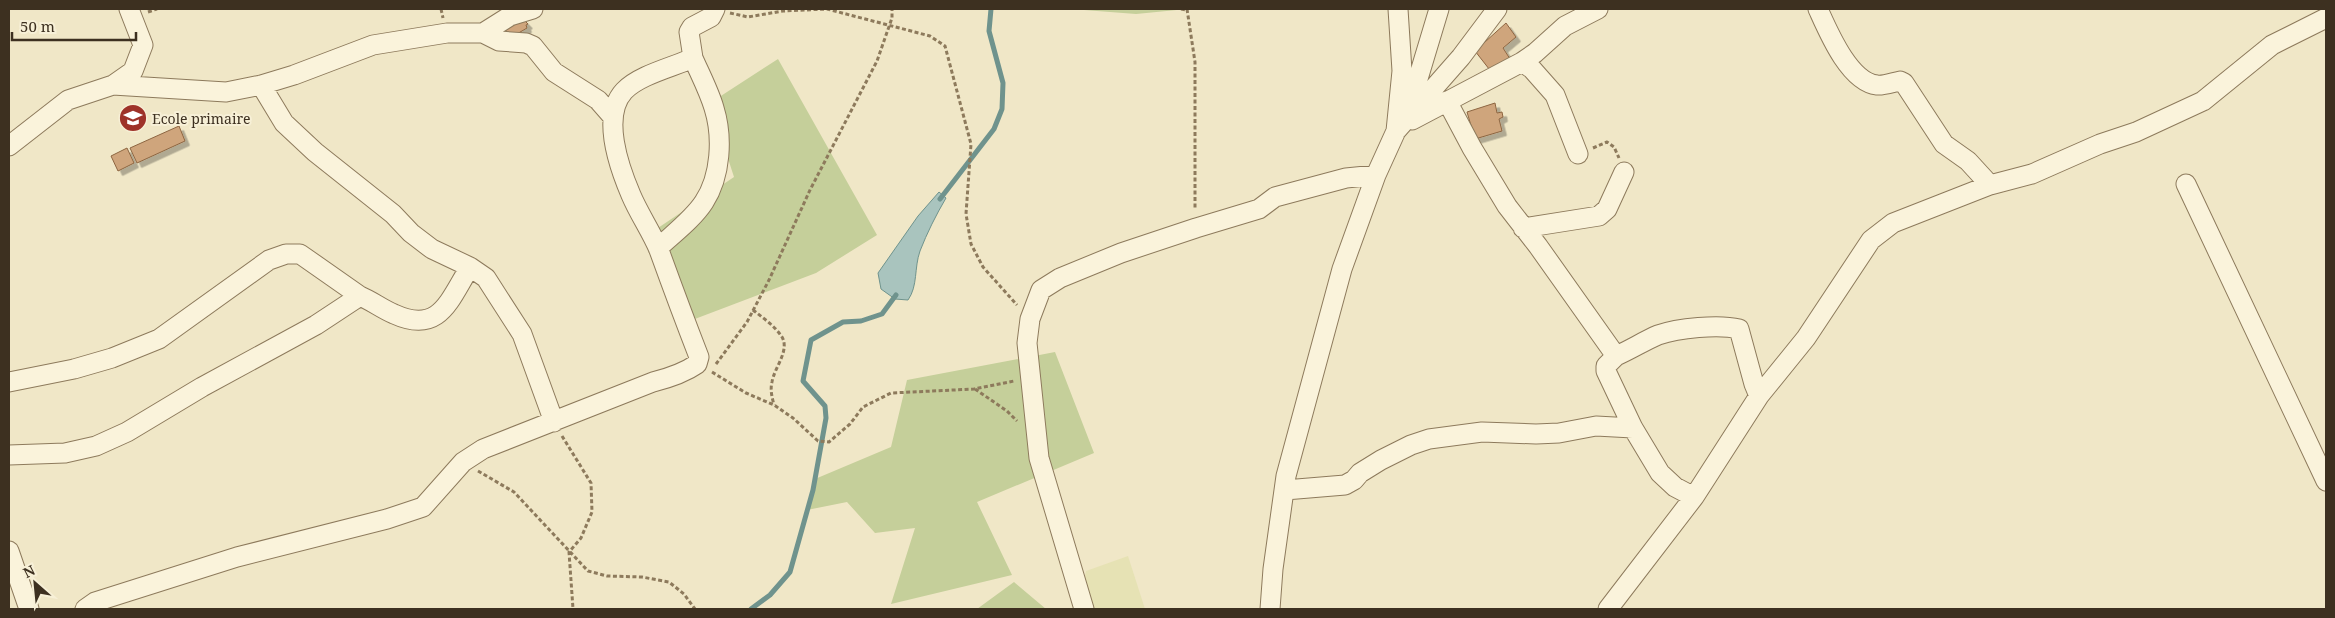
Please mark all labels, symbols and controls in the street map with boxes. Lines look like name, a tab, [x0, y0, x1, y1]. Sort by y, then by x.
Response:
scale bar	[12, 10, 136, 42]
text: 50 m	[20, 16, 55, 36]
school or university icon: Ecole primaire	[118, 103, 148, 133]
place label: Ecole primaire	[152, 109, 251, 128]
north arrow	[10, 558, 60, 608]
text: N	[20, 560, 38, 582]

